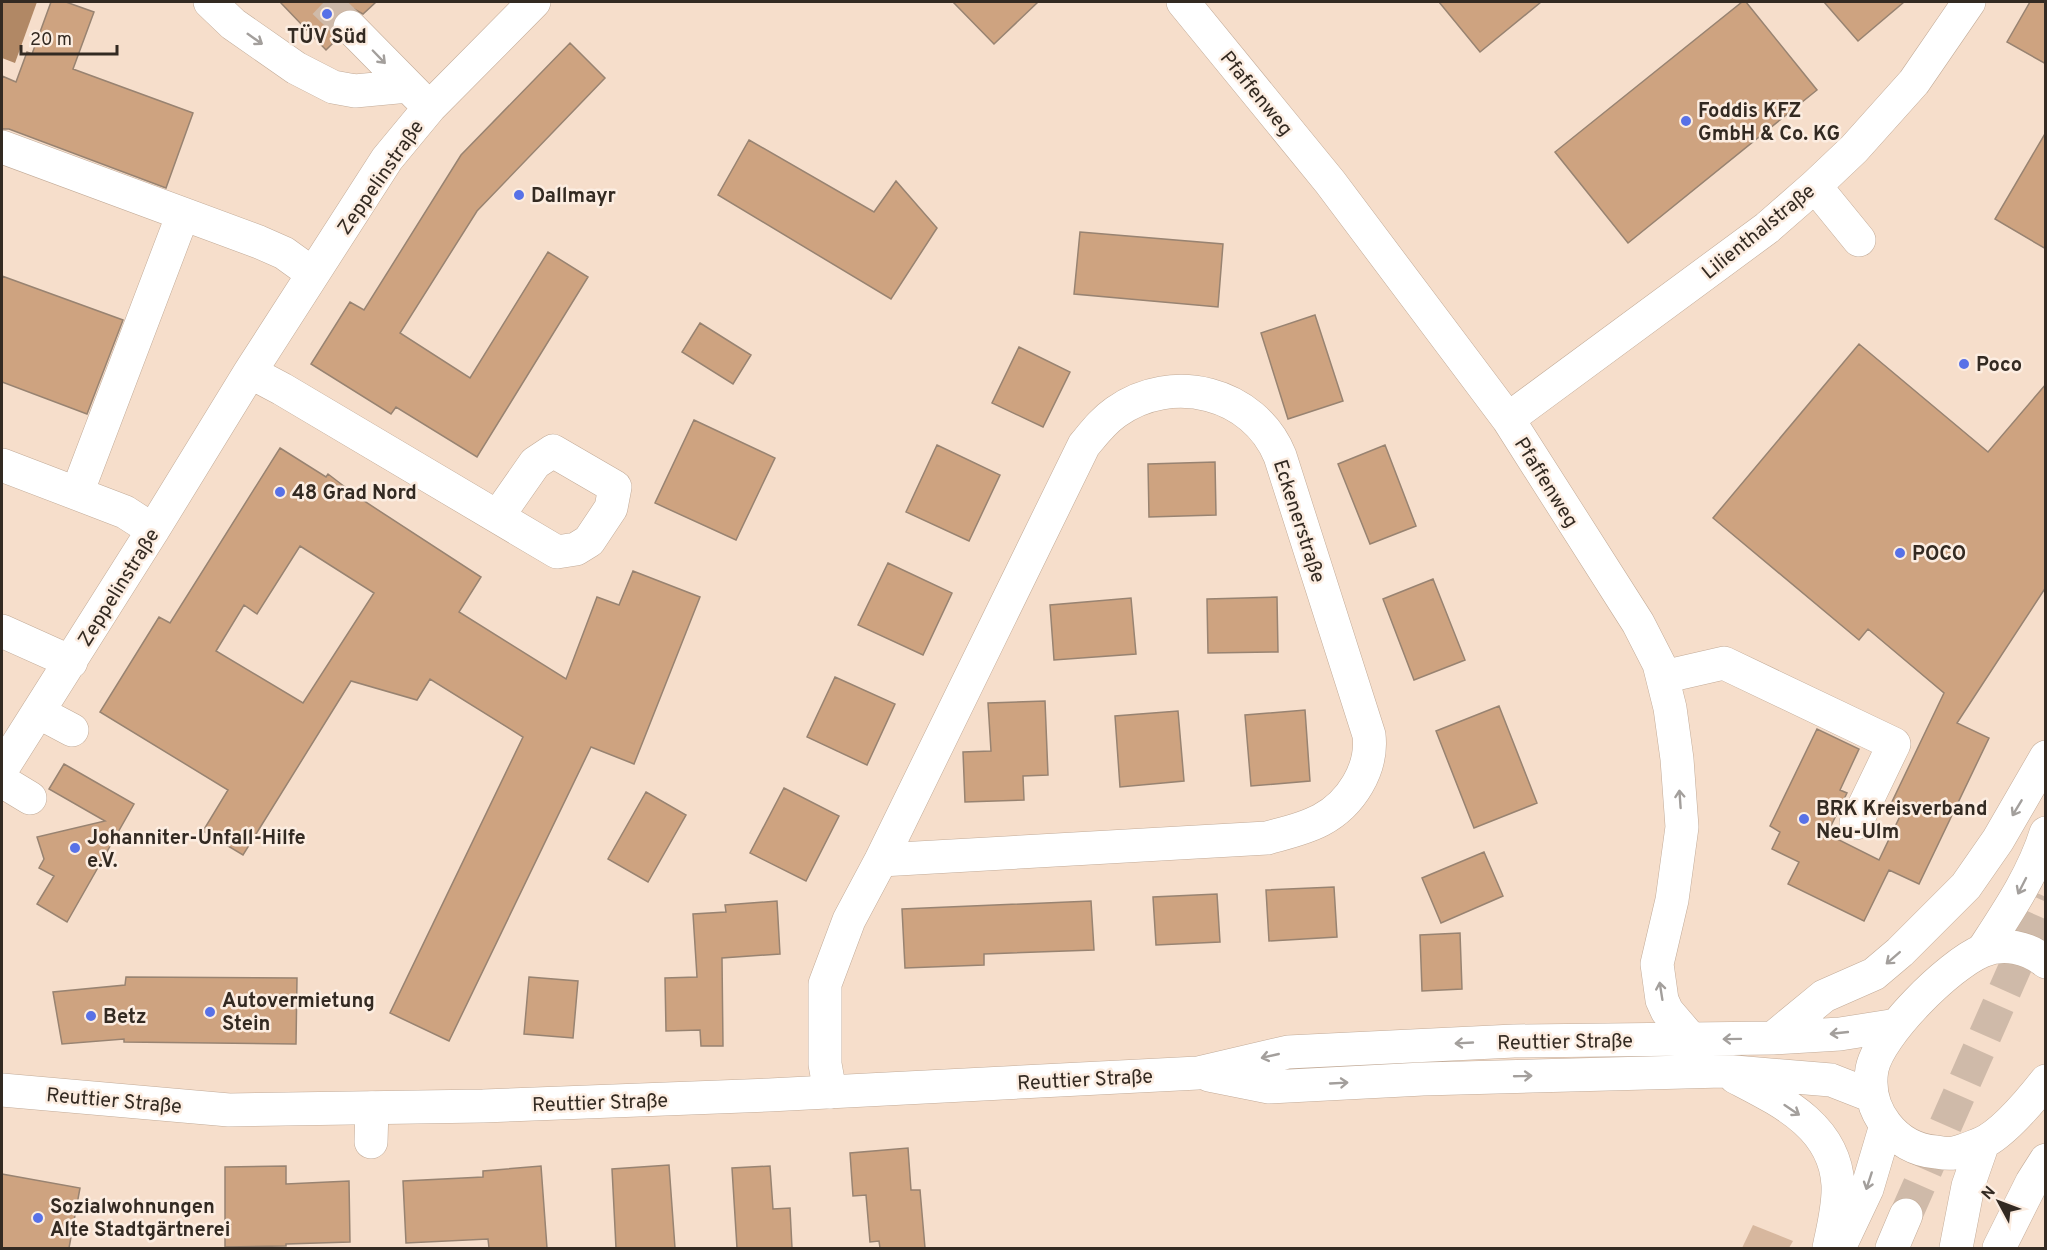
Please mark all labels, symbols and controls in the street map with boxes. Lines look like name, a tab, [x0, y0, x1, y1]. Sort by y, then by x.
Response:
marker: TÜV Süd	[320, 7, 334, 21]
scale bar	[21, 18, 117, 56]
place label: TÜV Süd	[287, 24, 367, 51]
text: 20 m	[30, 29, 72, 52]
one-way arrow	[246, 33, 262, 45]
street label: Pfaffenweg	[1213, 47, 1298, 142]
one-way arrow	[371, 49, 386, 64]
place label: Foddis KFZ GmbH & Co. KG	[1698, 99, 1840, 148]
marker: Foddis KFZ GmbH & Co. KG	[1679, 114, 1693, 128]
street label: Zeppelinstraße	[332, 116, 431, 241]
street label: Lilienthalstraße	[1697, 179, 1821, 286]
place label: Dallmayr	[531, 184, 617, 210]
marker: Dallmayr	[512, 188, 526, 202]
place label: Poco	[1976, 353, 2022, 379]
marker: Poco	[1957, 357, 1971, 371]
street label: Pfaffenweg	[1507, 433, 1583, 533]
street label: Eckenerstraße	[1266, 457, 1330, 587]
place label: 48 Grad Nord	[292, 481, 417, 507]
marker: 48 Grad Nord	[273, 485, 287, 499]
street label: Zeppelinstraße	[73, 524, 166, 652]
place label: POCO	[1912, 542, 1966, 568]
marker: POCO	[1893, 546, 1907, 560]
one-way arrow	[1674, 789, 1685, 809]
place label: BRK Kreisverband Neu-Ulm	[1816, 797, 1988, 846]
one-way arrow	[2011, 799, 2023, 816]
marker: BRK Kreisverband Neu-Ulm	[1797, 812, 1811, 826]
place label: Johanniter-Unfall-Hilfe e.V.	[87, 826, 306, 875]
marker: Johanniter-Unfall-Hilfe e.V.	[68, 841, 82, 855]
one-way arrow	[2016, 877, 2028, 894]
one-way arrow	[1885, 951, 1901, 964]
one-way arrow	[1655, 981, 1666, 1001]
place label: Autovermietung Stein	[222, 989, 375, 1038]
place label: Betz	[103, 1005, 147, 1031]
marker: Autovermietung Stein	[203, 1005, 217, 1019]
marker: Betz	[84, 1009, 98, 1023]
one-way arrow	[1829, 1028, 1849, 1039]
street label: Reuttier Straße	[1497, 1029, 1633, 1057]
one-way arrow	[1722, 1033, 1742, 1044]
one-way arrow	[1455, 1038, 1475, 1049]
one-way arrow	[1261, 1051, 1280, 1063]
street label: Reuttier Straße	[1017, 1064, 1154, 1098]
one-way arrow	[1513, 1070, 1533, 1081]
one-way arrow	[1329, 1078, 1349, 1089]
street label: Reuttier Straße	[45, 1083, 183, 1121]
street label: Reuttier Straße	[532, 1089, 668, 1119]
one-way arrow	[1784, 1104, 1800, 1116]
one-way arrow	[1863, 1171, 1874, 1190]
north arrow	[1969, 1172, 2029, 1232]
text: N	[1978, 1183, 2001, 1204]
place label: Sozialwohnungen Alte Stadtgärtnerei	[50, 1195, 230, 1244]
marker: Sozialwohnungen Alte Stadtgärtnerei	[31, 1211, 45, 1225]

